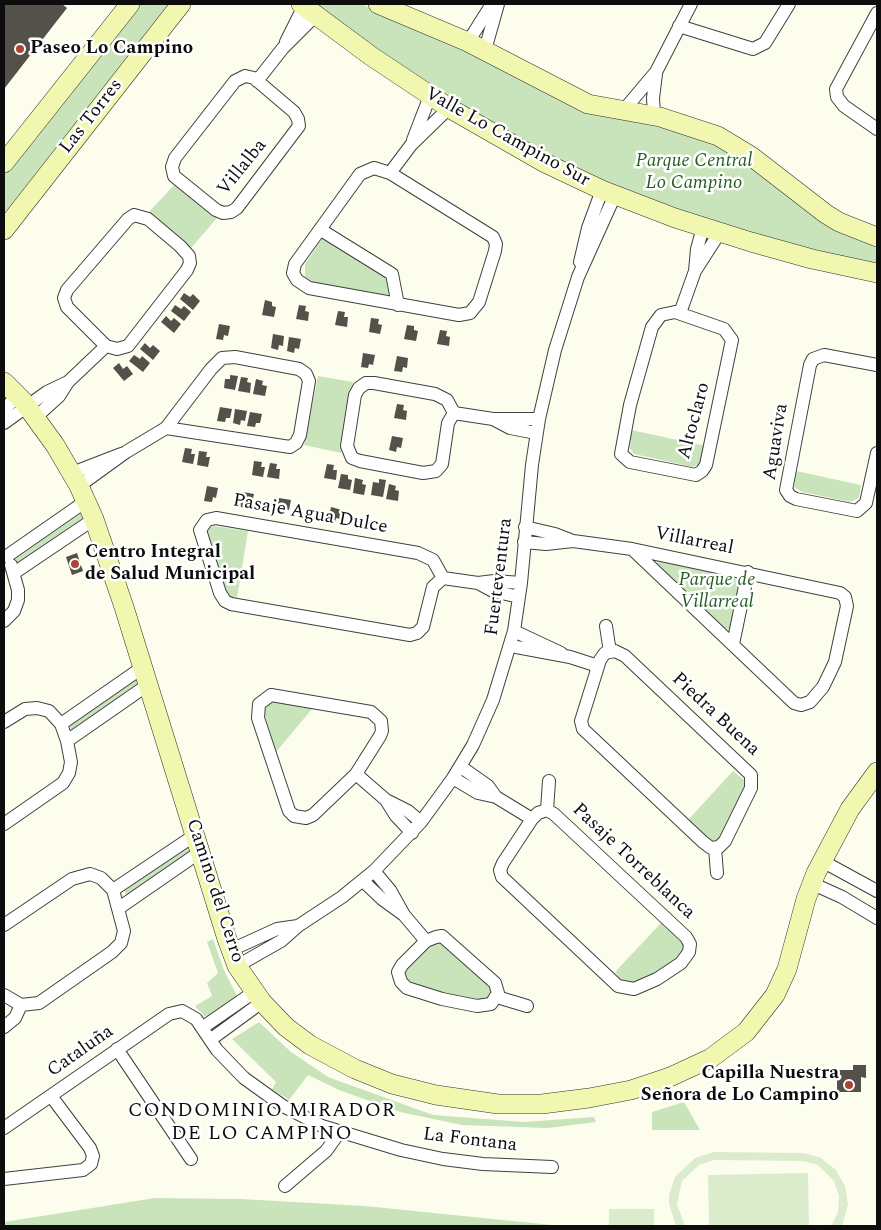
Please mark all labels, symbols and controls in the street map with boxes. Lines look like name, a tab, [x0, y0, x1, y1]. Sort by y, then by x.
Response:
place label: Paseo Lo Campino	[30, 38, 193, 60]
marker: Paseo Lo Campino	[14, 43, 26, 55]
street label: Las Torres	[56, 75, 128, 159]
street label: Valle Lo Campino Sur	[421, 83, 593, 193]
street label: Villalba	[213, 135, 273, 201]
park label: Parque Central Lo Campino	[636, 151, 752, 195]
street label: Altoclaro	[674, 380, 716, 462]
street label: Aguaviva	[760, 402, 794, 482]
street label: Pasaje Agua Dulce	[231, 490, 389, 540]
street label: Fuerteventura	[481, 517, 519, 637]
street label: Villarreal	[653, 523, 735, 561]
place label: Centro Integral de Salud Municipal	[85, 542, 255, 586]
marker: Centro Integral de Salud Municipal	[69, 558, 81, 570]
park label: Parque de Villarreal	[679, 570, 755, 614]
street label: Piedra Buena	[666, 668, 764, 762]
street label: Pasaje Torreblanca	[567, 799, 699, 925]
street label: Camino del Cerro	[180, 816, 248, 966]
street label: Cataluña	[44, 1021, 118, 1083]
place label: Capilla Nuestra Señora de Lo Campino	[641, 1063, 839, 1107]
marker: Capilla Nuestra Señora de Lo Campino	[843, 1079, 855, 1091]
district label: CONDOMINIO MIRADOR DE LO CAMPINO	[126, 1100, 398, 1147]
street label: La Fontana	[422, 1124, 518, 1158]

